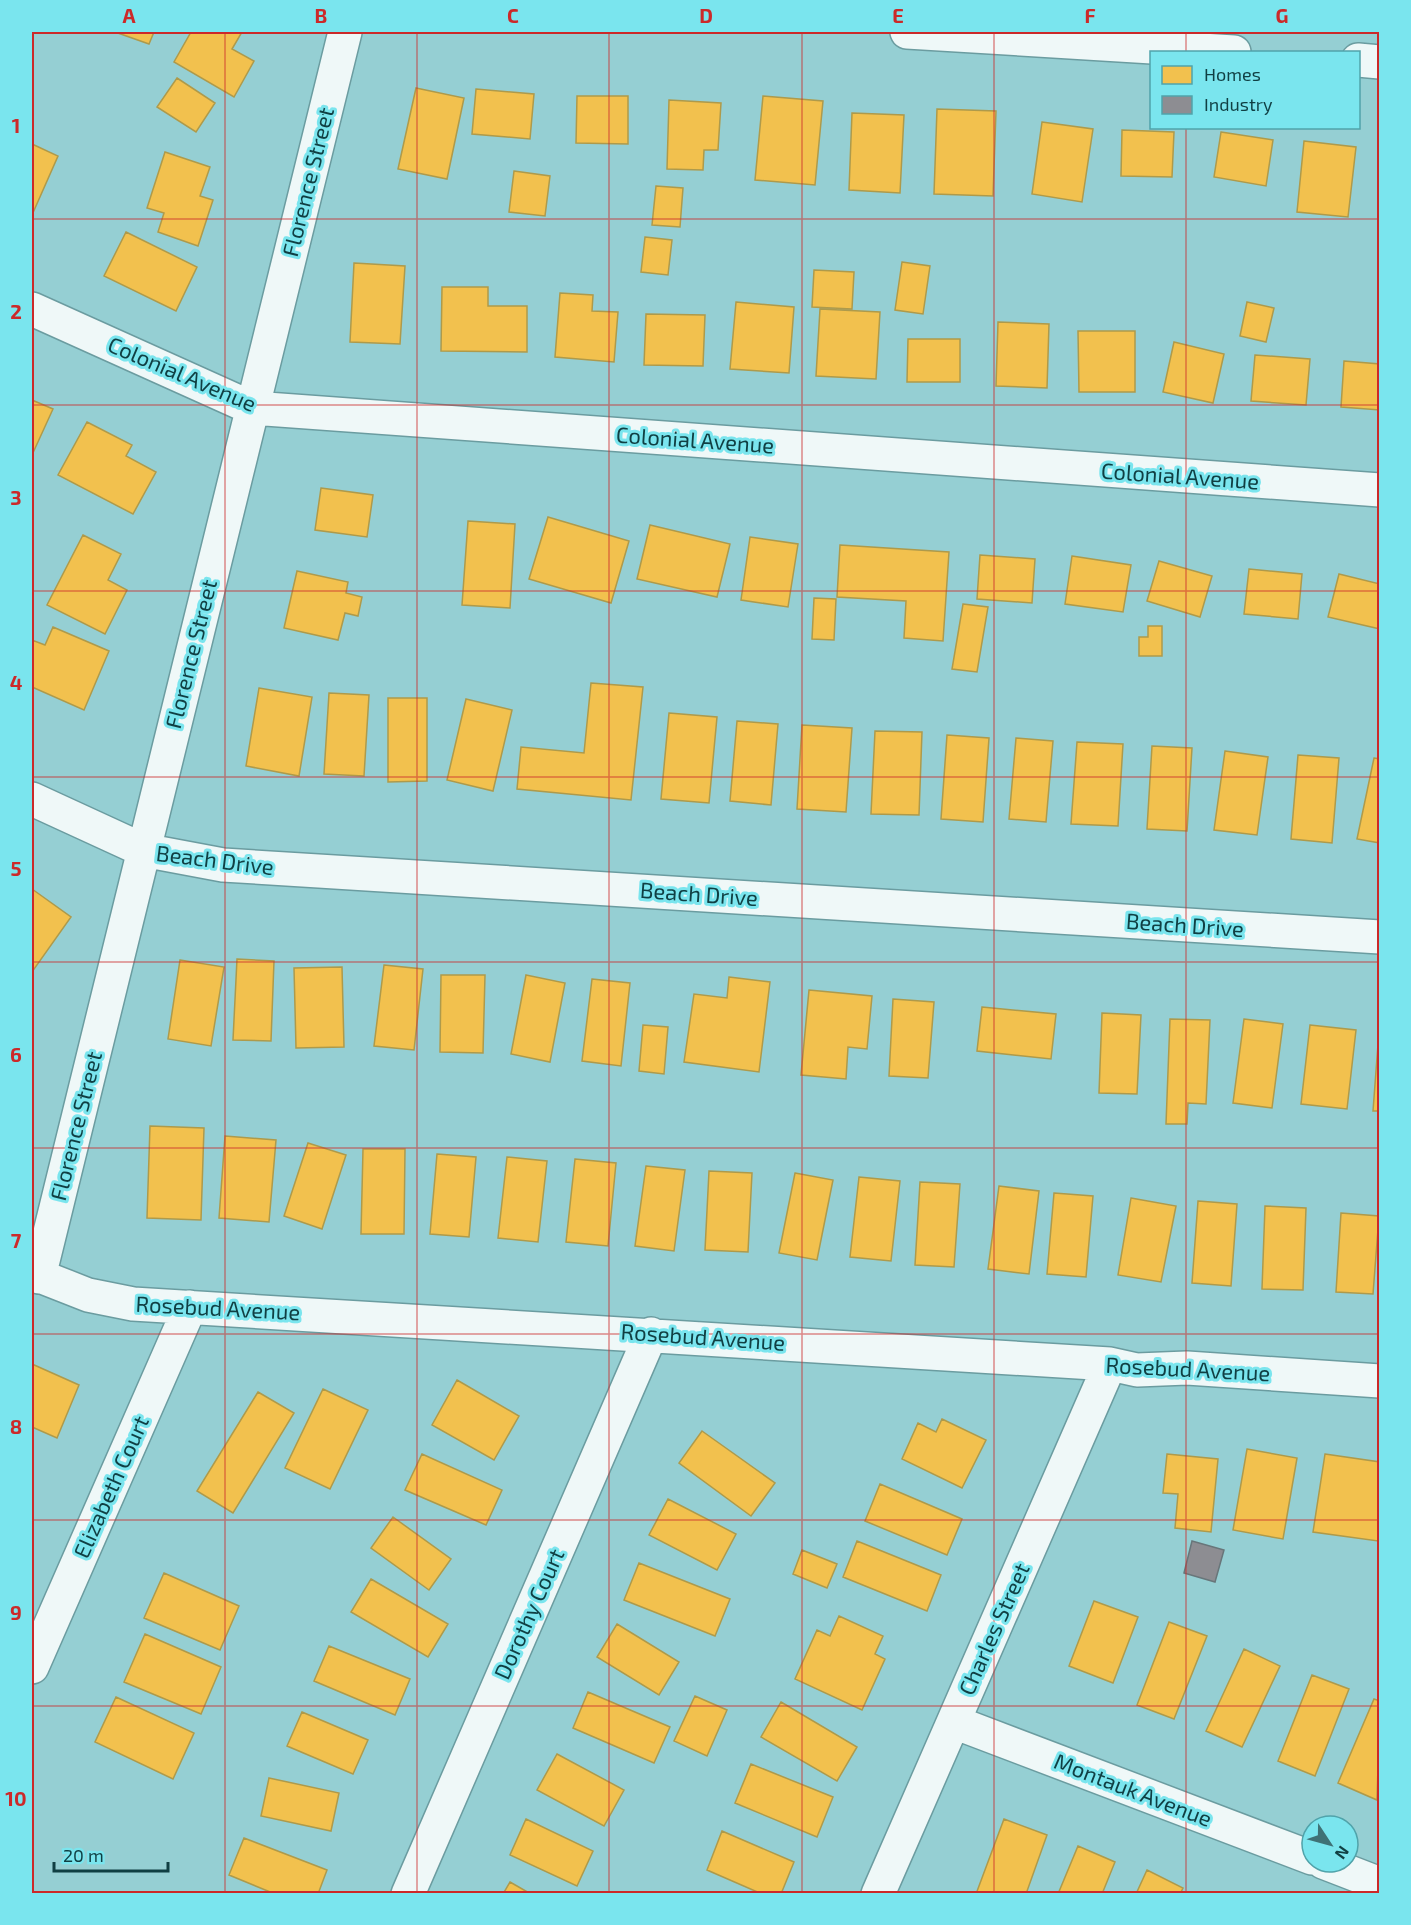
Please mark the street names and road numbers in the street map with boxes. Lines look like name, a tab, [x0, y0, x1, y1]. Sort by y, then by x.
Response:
street label: Florence Street	[276, 105, 338, 259]
street label: Colonial Avenue	[104, 330, 260, 416]
street label: Colonial Avenue	[615, 421, 775, 457]
street label: Colonial Avenue	[1100, 457, 1260, 493]
street label: Florence Street	[159, 577, 221, 731]
street label: Beach Drive	[155, 839, 275, 879]
street label: Beach Drive	[639, 876, 759, 910]
street label: Beach Drive	[1125, 907, 1245, 941]
street label: Florence Street	[44, 1049, 106, 1203]
street label: Rosebud Avenue	[135, 1290, 301, 1324]
street label: Rosebud Avenue	[620, 1317, 786, 1355]
street label: Rosebud Avenue	[1105, 1351, 1271, 1385]
street label: Elizabeth Court	[67, 1411, 153, 1562]
street label: Dorothy Court	[488, 1544, 568, 1683]
street label: Charles Street	[952, 1559, 1034, 1699]
street label: Montauk Avenue	[1051, 1747, 1216, 1831]

